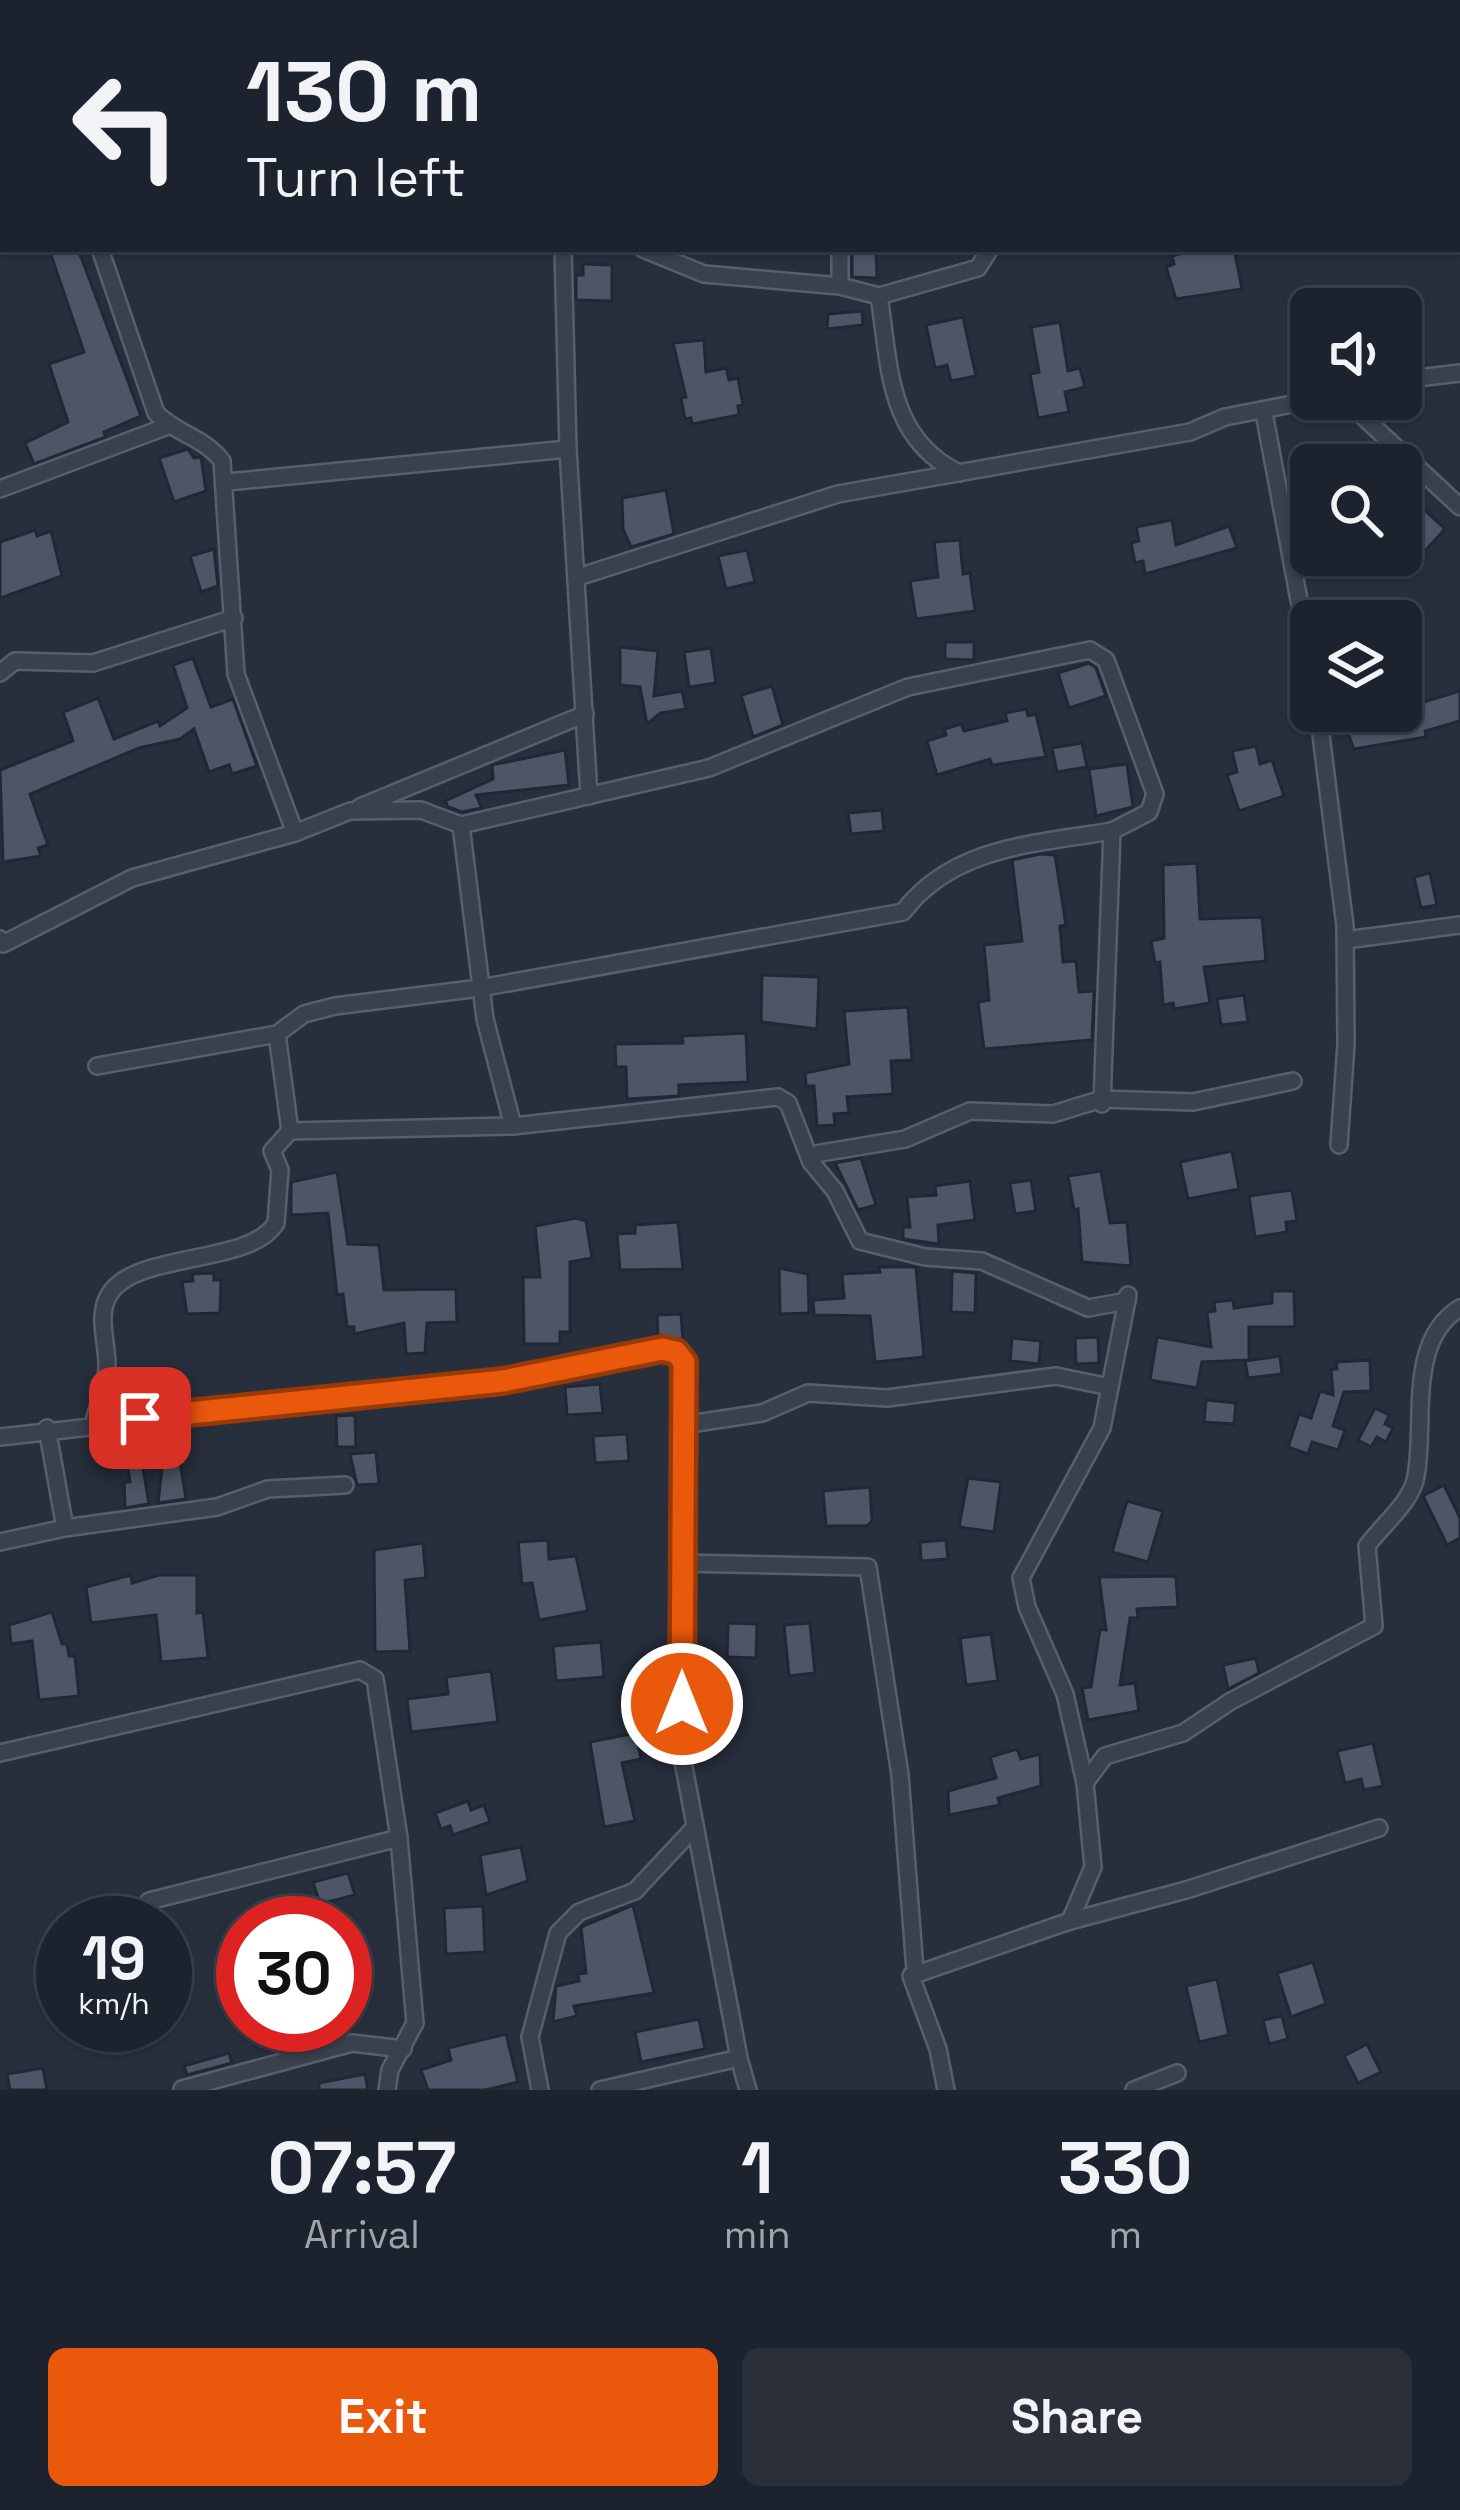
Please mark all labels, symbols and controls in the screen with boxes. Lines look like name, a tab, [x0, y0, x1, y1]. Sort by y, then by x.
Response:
text: 130 m	[246, 38, 483, 146]
icon: left	[48, 48, 204, 204]
text: Turn left	[246, 143, 466, 212]
map controls	[1290, 288, 1422, 732]
button: sound	[1290, 288, 1422, 420]
button: search	[1290, 444, 1422, 576]
button: layers	[1290, 600, 1422, 732]
pin	[89, 1367, 191, 1469]
icon: arrive	[107, 1385, 173, 1451]
position arrow	[619, 1641, 745, 1767]
speed limit sign: 30	[216, 1896, 372, 2052]
text: 19	[82, 1920, 146, 1997]
text: km/h	[78, 1984, 150, 2023]
text: 07:57	[267, 2122, 456, 2214]
text: 1	[741, 2122, 774, 2214]
text: 330	[1058, 2122, 1192, 2214]
text: Arrival	[304, 2210, 420, 2259]
text: min	[724, 2210, 791, 2259]
text: m	[1109, 2210, 1142, 2259]
button: Exit	[48, 2348, 718, 2486]
button: Share	[742, 2348, 1412, 2486]

